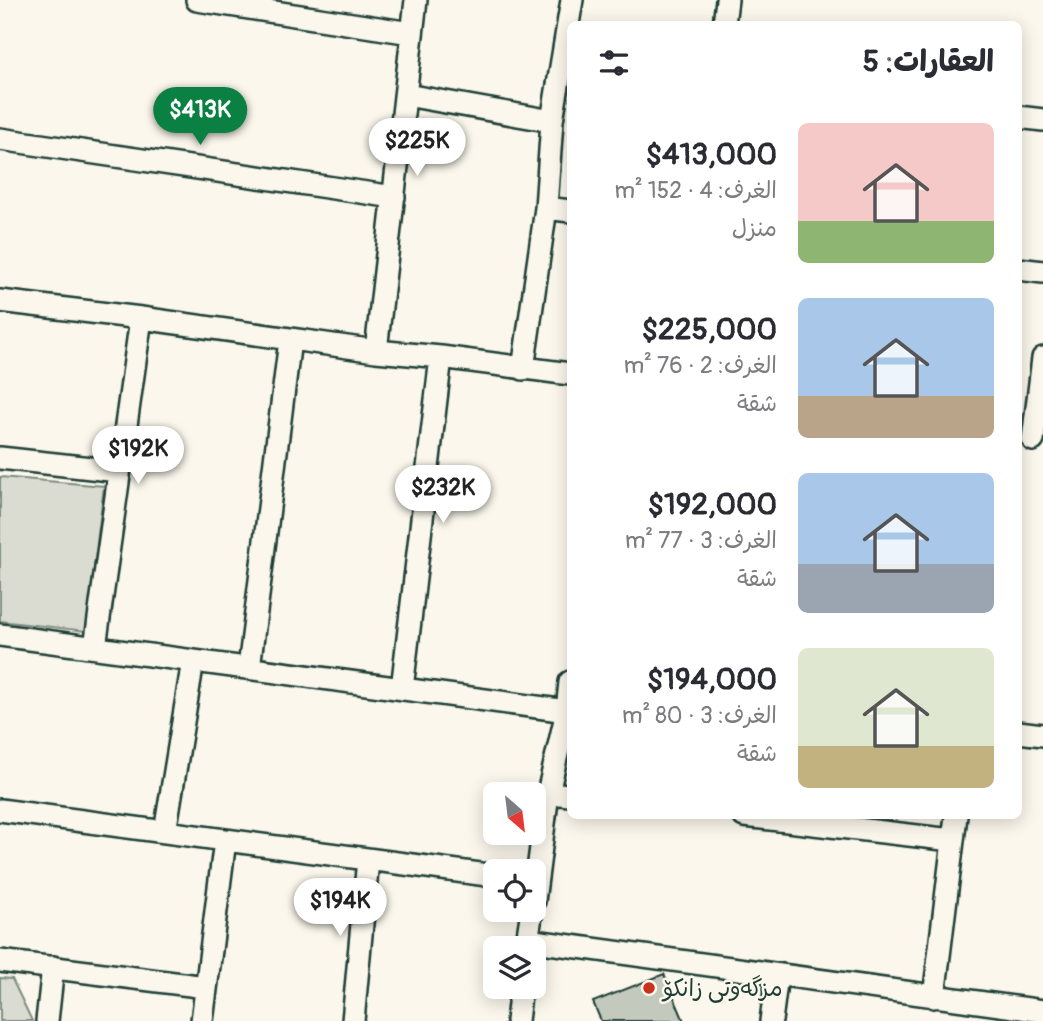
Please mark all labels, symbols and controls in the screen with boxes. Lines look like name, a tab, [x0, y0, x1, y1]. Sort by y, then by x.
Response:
text: العقارات: 5	[863, 43, 994, 80]
icon: filters	[595, 44, 633, 82]
pin: $413K	[151, 88, 249, 147]
text: $413K	[169, 95, 231, 124]
pin: $225K	[368, 118, 466, 178]
text: $225K	[385, 126, 449, 155]
text: $413,000	[646, 136, 777, 173]
icon: home	[854, 151, 938, 235]
text: الغرف: 4 · 152 m²	[614, 176, 777, 205]
text: منزل	[732, 214, 777, 243]
text: $225,000	[642, 311, 777, 348]
icon: home	[854, 326, 938, 410]
text: الغرف: 2 · 76 m²	[624, 351, 777, 380]
text: شقة	[737, 389, 777, 418]
pin: $192K	[89, 426, 187, 486]
text: $192K	[108, 434, 168, 463]
pin: $232K	[394, 466, 492, 525]
text: $232K	[411, 473, 475, 502]
text: $192,000	[648, 486, 777, 523]
icon: home	[854, 501, 938, 585]
text: الغرف: 3 · 77 m²	[625, 526, 777, 555]
text: شقة	[737, 564, 777, 593]
text: $194,000	[647, 661, 777, 698]
icon: home	[854, 676, 938, 760]
text: الغرف: 3 · 80 m²	[622, 701, 777, 730]
text: شقة	[737, 739, 777, 768]
north arrow	[483, 782, 546, 845]
map controls	[483, 782, 546, 999]
button: locate	[483, 859, 546, 922]
pin: $194K	[291, 878, 389, 938]
text: $194K	[310, 886, 370, 915]
button: layers	[483, 936, 546, 999]
place label: مزگەوتی زانکۆ	[661, 974, 783, 1003]
marker: مزگەوتی زانکۆ	[641, 980, 657, 996]

